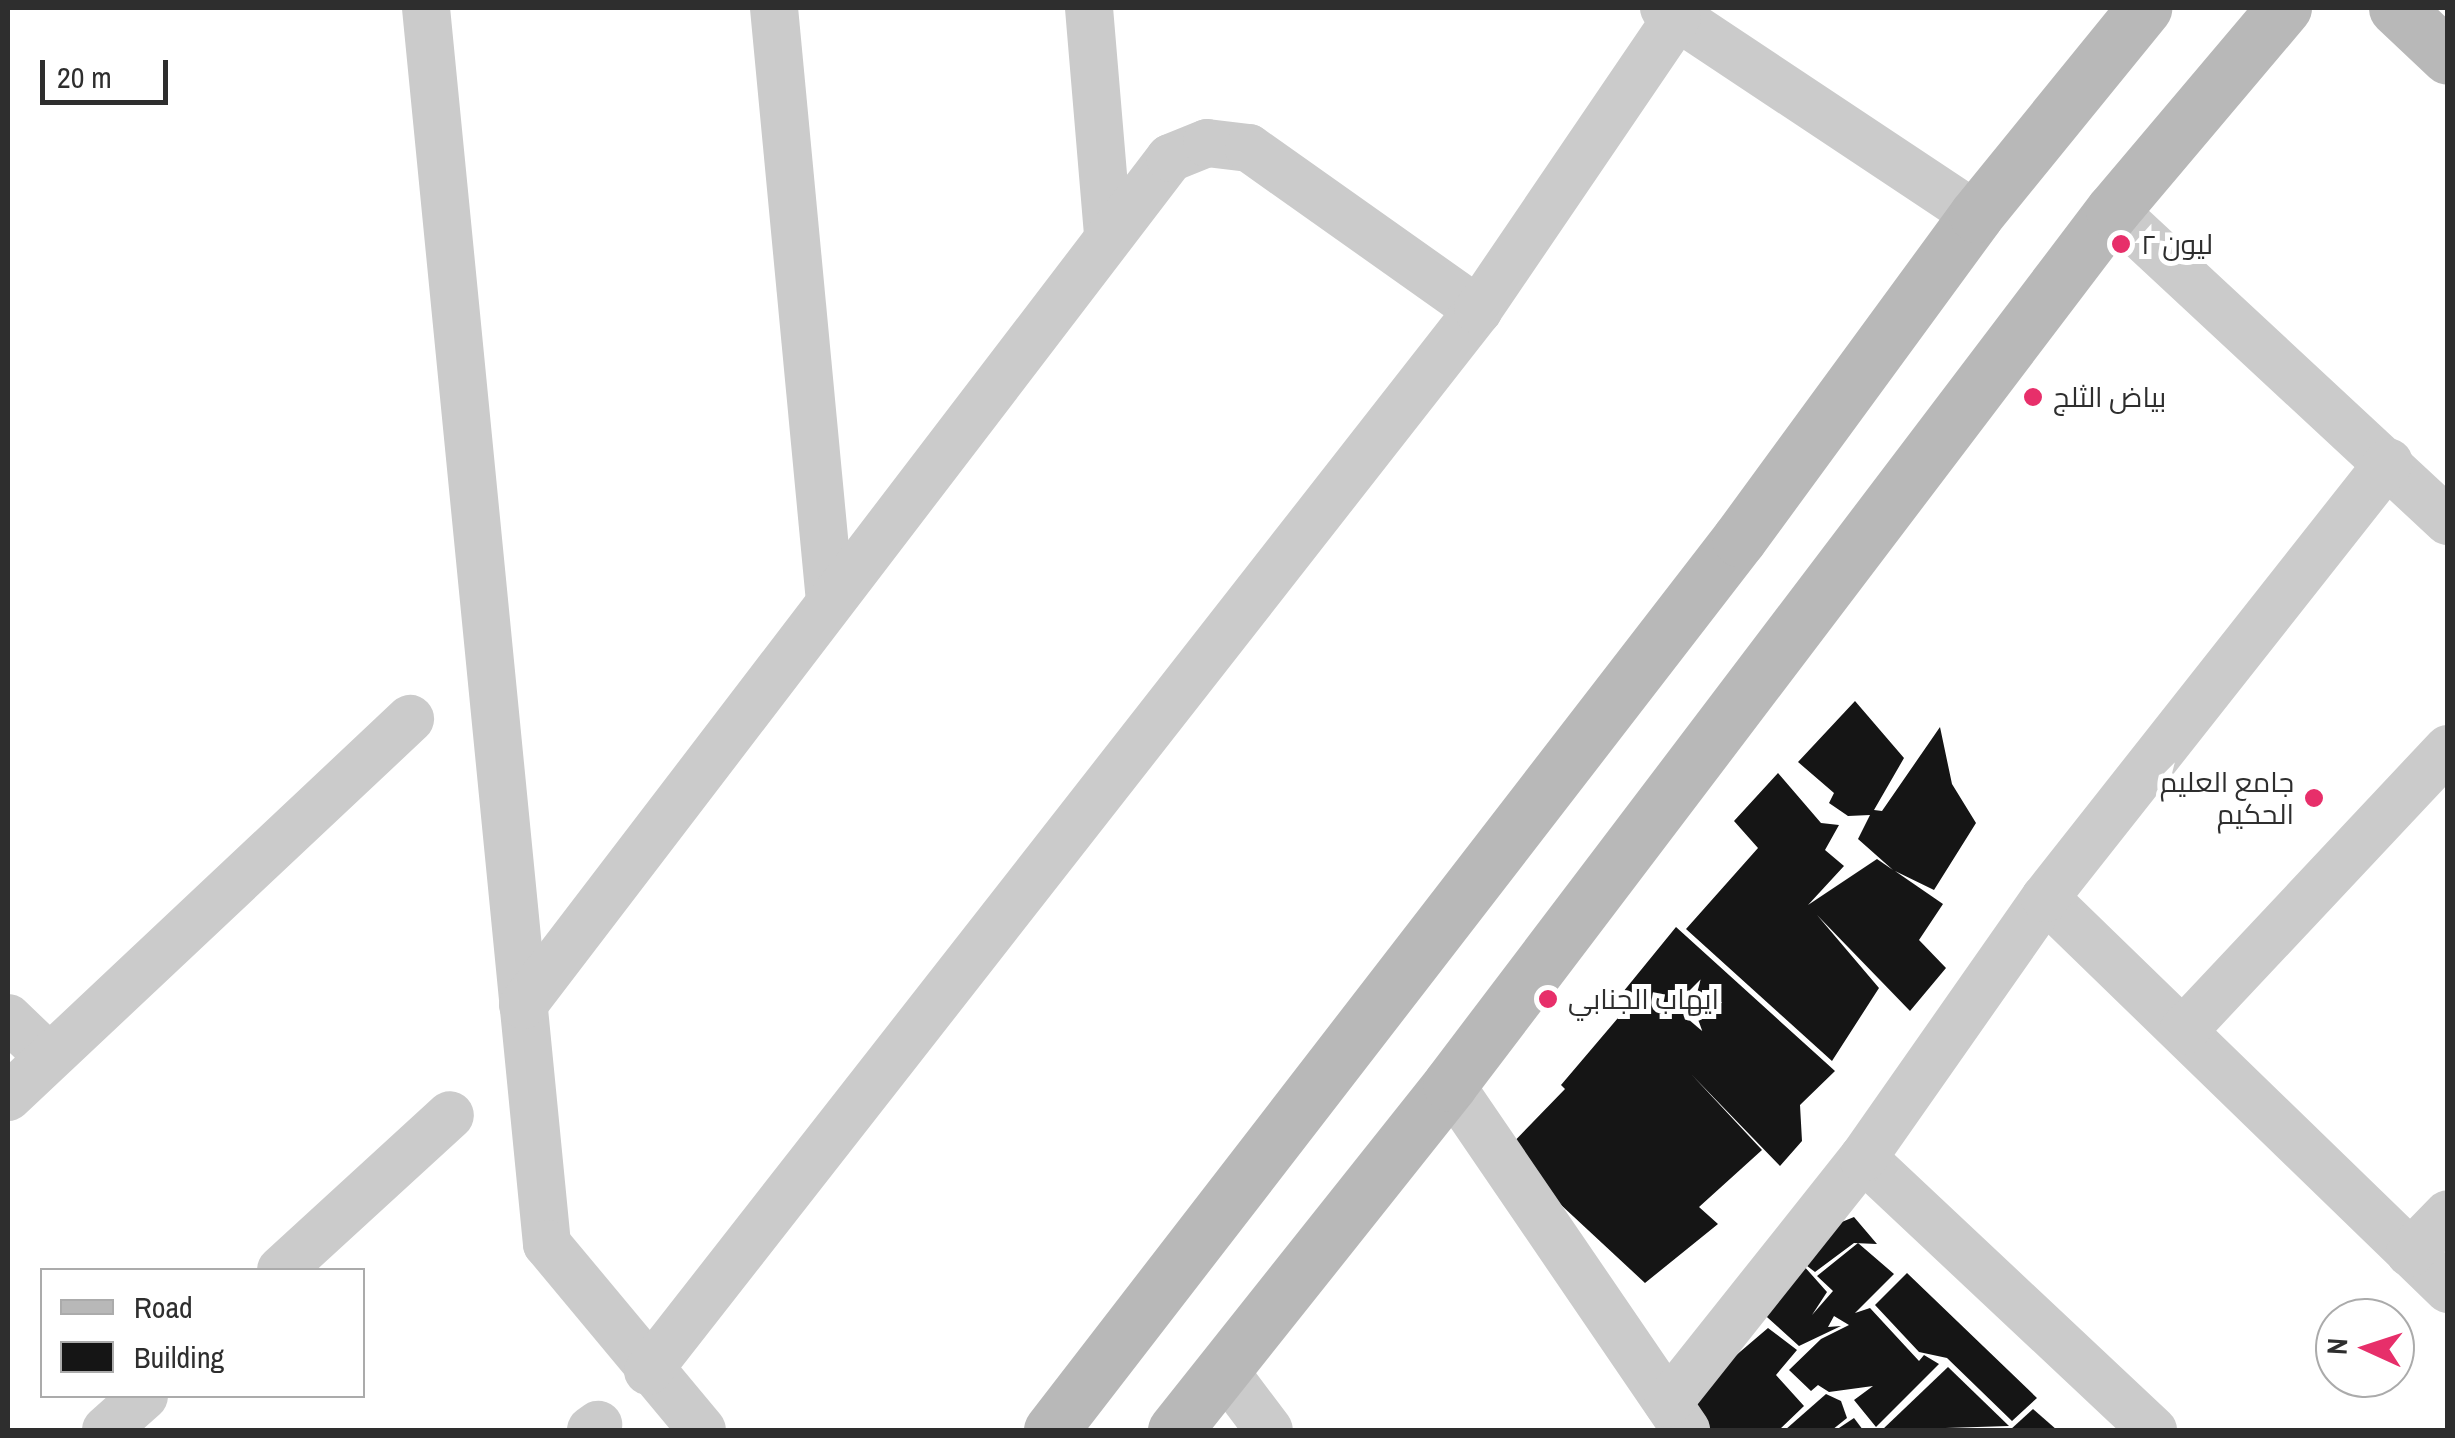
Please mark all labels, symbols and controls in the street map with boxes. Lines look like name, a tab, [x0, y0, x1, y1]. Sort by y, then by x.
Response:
scale bar	[45, 40, 172, 102]
text: 20 m	[57, 57, 112, 97]
place label: ليون ٢	[2141, 227, 2213, 261]
marker: ليون ٢	[2110, 233, 2132, 255]
place label: بياض الثلج	[2053, 380, 2166, 414]
marker: بياض الثلج	[2022, 386, 2044, 408]
place label: جامع العليم الحكيم	[2160, 765, 2294, 831]
marker: جامع العليم الحكيم	[2303, 787, 2325, 809]
place label: ايهاب الجنابي	[1568, 982, 1719, 1016]
marker: ايهاب الجنابي	[1537, 988, 1559, 1010]
legend	[40, 1268, 365, 1398]
text: Road	[134, 1287, 193, 1327]
north arrow	[2315, 1298, 2415, 1398]
text: Building	[134, 1337, 224, 1377]
text: N	[2318, 1337, 2356, 1356]

